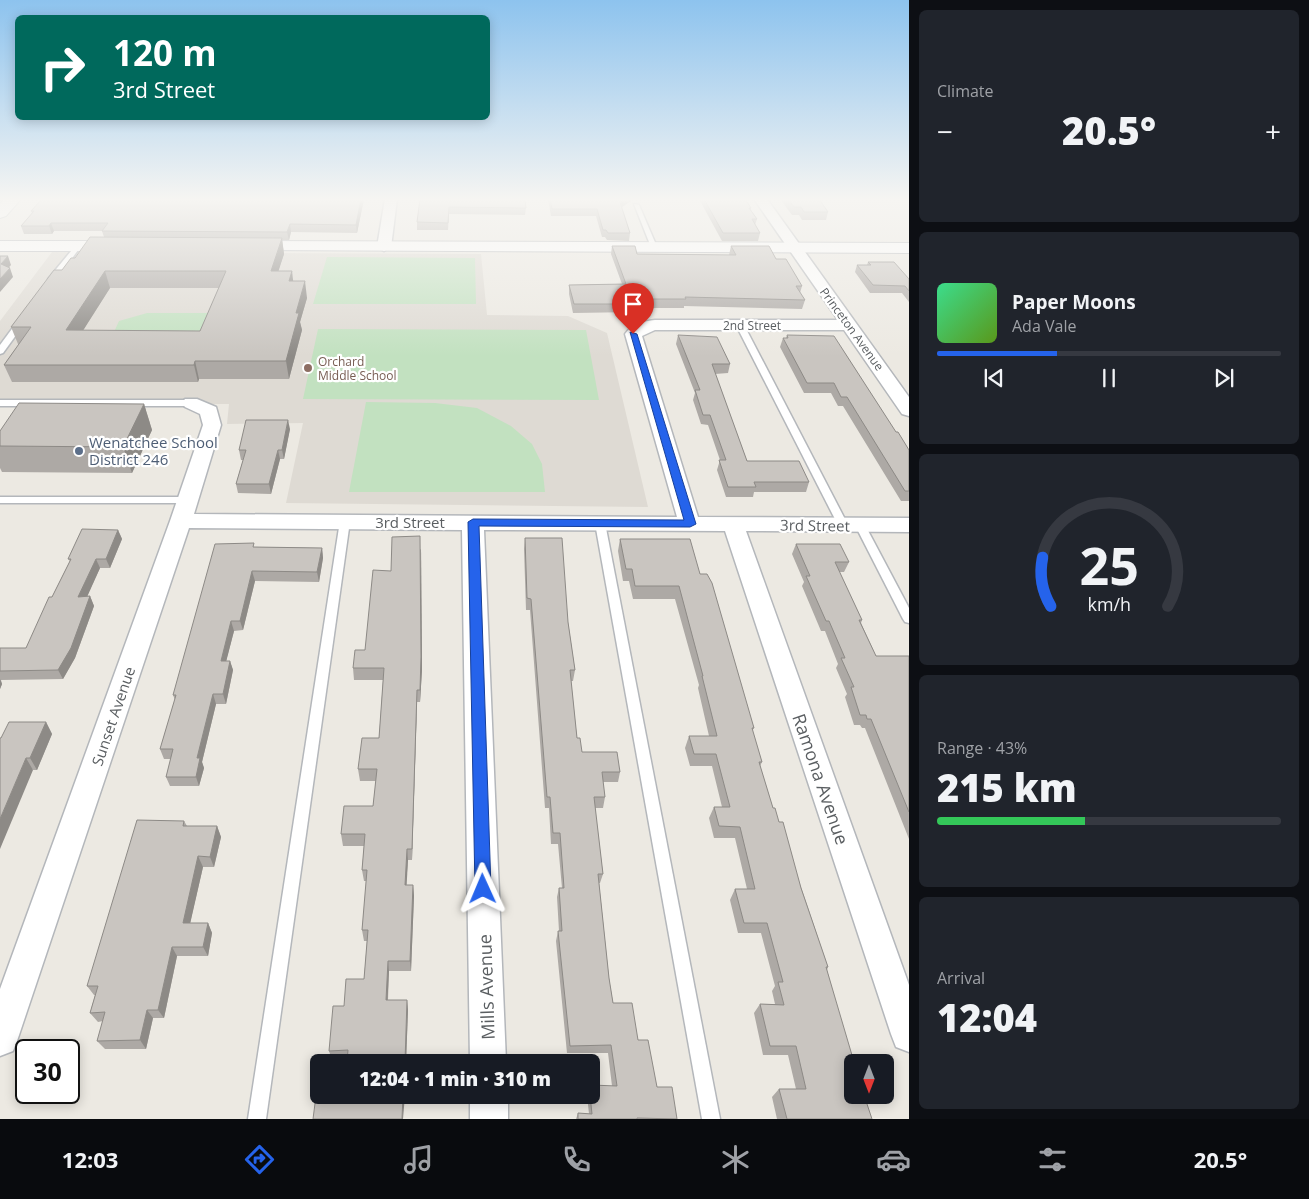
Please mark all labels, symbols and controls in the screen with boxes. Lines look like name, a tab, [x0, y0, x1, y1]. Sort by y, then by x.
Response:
text: 120 m	[113, 29, 217, 76]
icon: right	[30, 35, 95, 100]
text: 3rd Street	[113, 74, 215, 104]
text: Climate	[937, 80, 994, 102]
text: 20.5°	[1062, 104, 1156, 156]
text: −	[937, 112, 953, 150]
text: +	[1265, 112, 1281, 150]
pin	[612, 283, 654, 334]
street label: Princeton Avenue	[816, 284, 888, 374]
text: Paper Moons	[1012, 289, 1136, 315]
icon: arrive	[619, 290, 647, 318]
text: Ada Vale	[1012, 315, 1076, 337]
street label: 2nd Street	[723, 317, 781, 334]
place label: Orchard Middle School	[318, 353, 397, 384]
marker: Orchard Middle School	[302, 362, 314, 374]
icon: previous	[980, 364, 1008, 392]
icon: pause	[1095, 364, 1123, 392]
icon: next	[1210, 364, 1238, 392]
place label: Wenatchee School District 246	[89, 432, 218, 469]
marker: Wenatchee School District 246	[73, 445, 85, 457]
street label: 3rd Street	[375, 512, 445, 532]
street label: 3rd Street	[780, 514, 850, 536]
text: 25	[1079, 529, 1139, 600]
text: km/h	[1087, 592, 1131, 616]
street label: Sunset Avenue	[87, 664, 139, 768]
street label: Ramona Avenue	[787, 710, 855, 848]
text: Range · 43%	[937, 737, 1027, 759]
text: 215 km	[937, 761, 1077, 813]
position arrow	[456, 862, 508, 914]
street label: Mills Avenue	[472, 934, 500, 1040]
text: Arrival	[937, 967, 985, 989]
text: 12:04	[937, 991, 1037, 1043]
speed limit sign: 30	[15, 1039, 80, 1104]
north arrow	[844, 1054, 894, 1104]
map controls	[844, 1054, 894, 1104]
text: 12:04 · 1 min · 310 m	[359, 1066, 551, 1092]
icon: directions	[242, 1142, 277, 1177]
icon: music	[401, 1142, 436, 1177]
icon: phone	[559, 1142, 594, 1177]
icon: climate	[718, 1142, 753, 1177]
icon: car	[876, 1142, 911, 1177]
icon: filters	[1035, 1142, 1070, 1177]
text: 12:03	[62, 1144, 118, 1174]
text: 20.5°	[1194, 1144, 1247, 1174]

